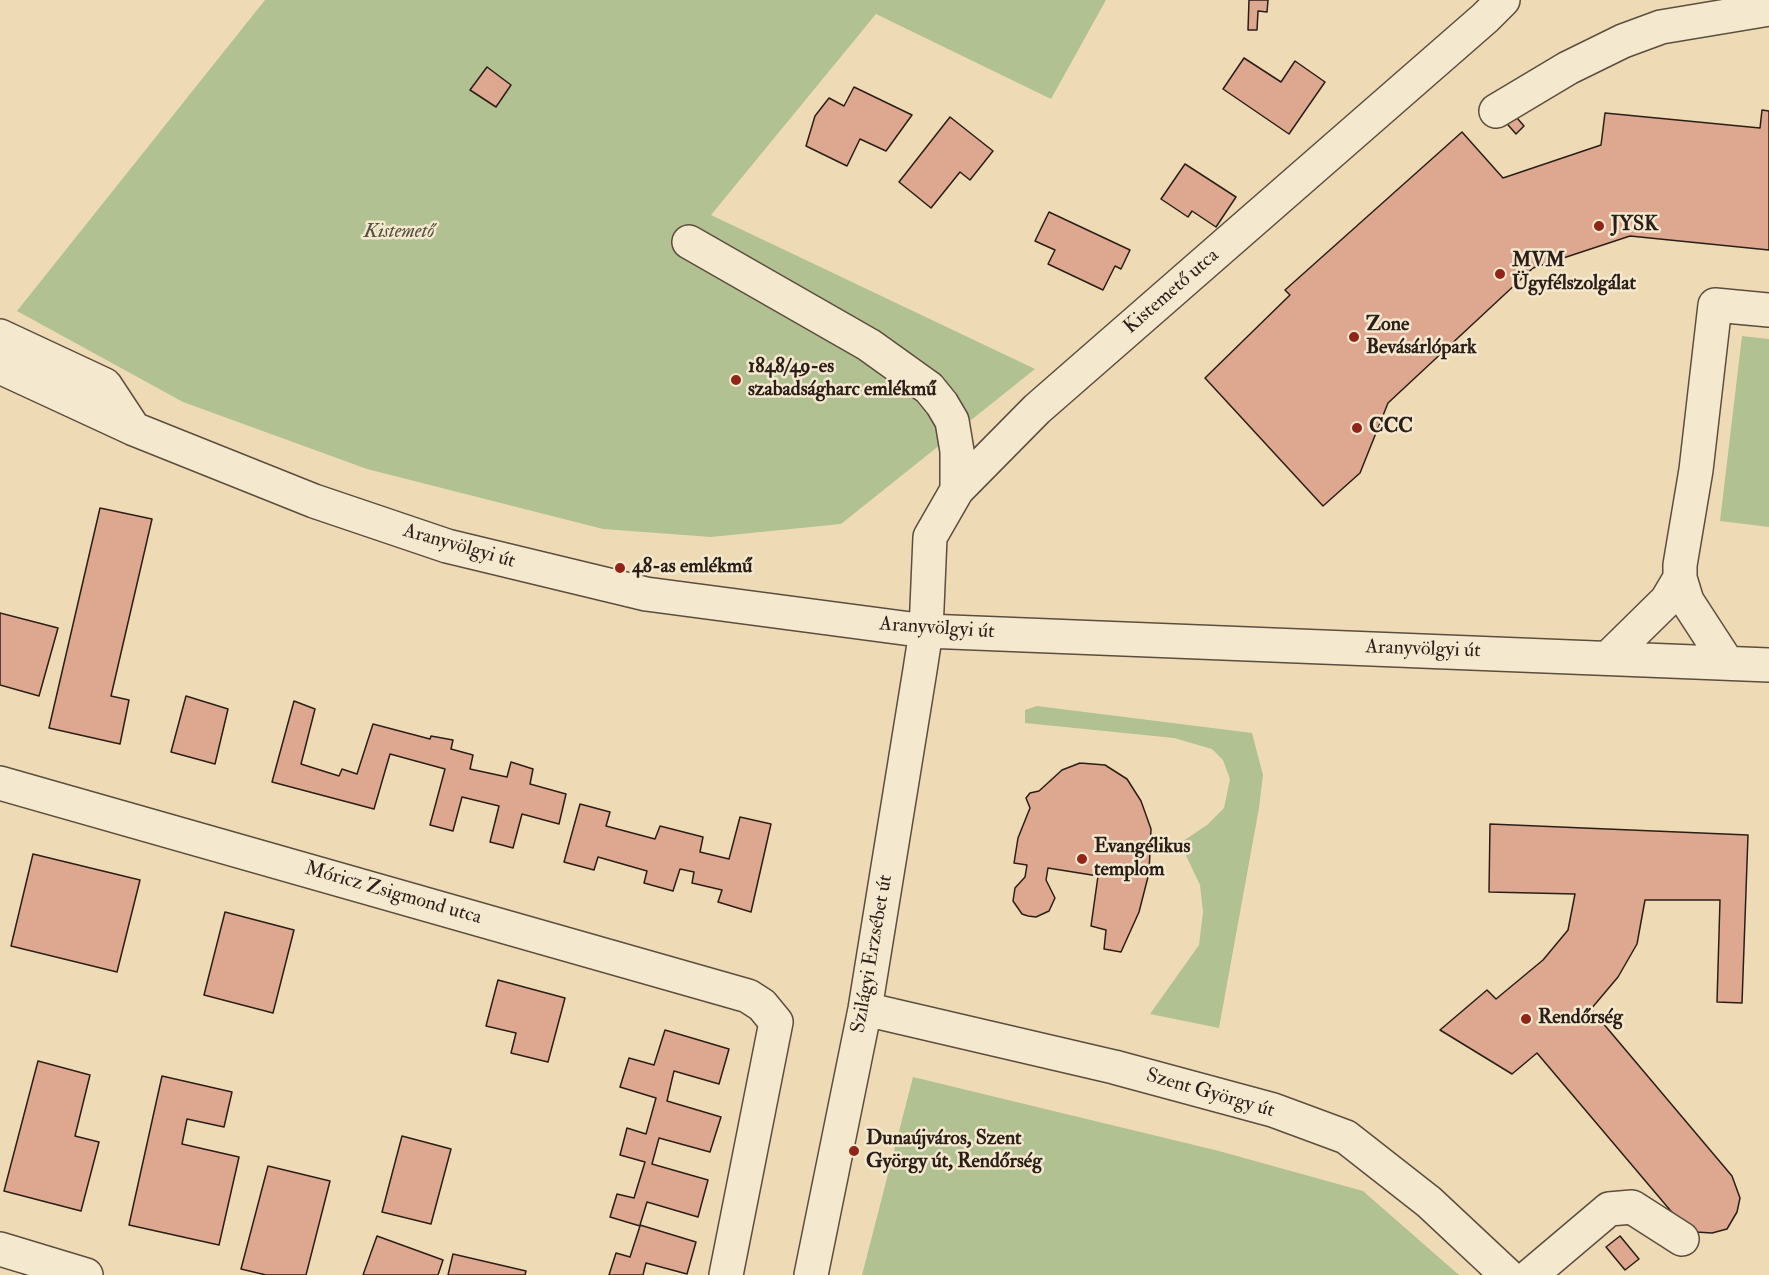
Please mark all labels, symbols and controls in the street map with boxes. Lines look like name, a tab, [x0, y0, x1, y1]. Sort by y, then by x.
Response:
place label: JYSK	[1611, 214, 1658, 238]
marker: JYSK	[1592, 219, 1606, 233]
park label: Kistemető	[364, 221, 434, 245]
street label: Kistemető utca	[1120, 244, 1224, 340]
place label: MVM Ügyfélszolgálat	[1512, 250, 1636, 297]
marker: MVM Ügyfélszolgálat	[1493, 267, 1507, 281]
place label: Zone Bevásárlópark	[1366, 314, 1477, 361]
marker: Zone Bevásárlópark	[1347, 330, 1361, 344]
place label: 1848/49-es szabadságharc emlékmű	[748, 356, 936, 403]
marker: 1848/49-es szabadságharc emlékmű	[729, 373, 743, 387]
place label: CCC	[1369, 416, 1413, 440]
marker: CCC	[1350, 421, 1364, 435]
street label: Aranyvölgyi út	[400, 520, 518, 574]
place label: 48-as emlékmű	[632, 556, 752, 580]
marker: 48-as emlékmű	[613, 561, 627, 575]
street label: Aranyvölgyi út	[879, 613, 995, 645]
street label: Aranyvölgyi út	[1365, 636, 1481, 664]
place label: Evangélikus templom	[1094, 836, 1190, 883]
marker: Evangélikus templom	[1075, 852, 1089, 866]
street label: Móricz Zsigmond utca	[302, 857, 484, 931]
street label: Szilágyi Erzsébet út	[847, 873, 899, 1035]
place label: Rendőrség	[1538, 1007, 1623, 1031]
marker: Rendőrség	[1519, 1012, 1533, 1026]
street label: Szent György út	[1143, 1064, 1277, 1124]
place label: Dunaújváros, Szent György út, Rendőrség	[866, 1128, 1042, 1175]
marker: Dunaújváros, Szent György út, Rendőrség	[847, 1144, 861, 1158]

